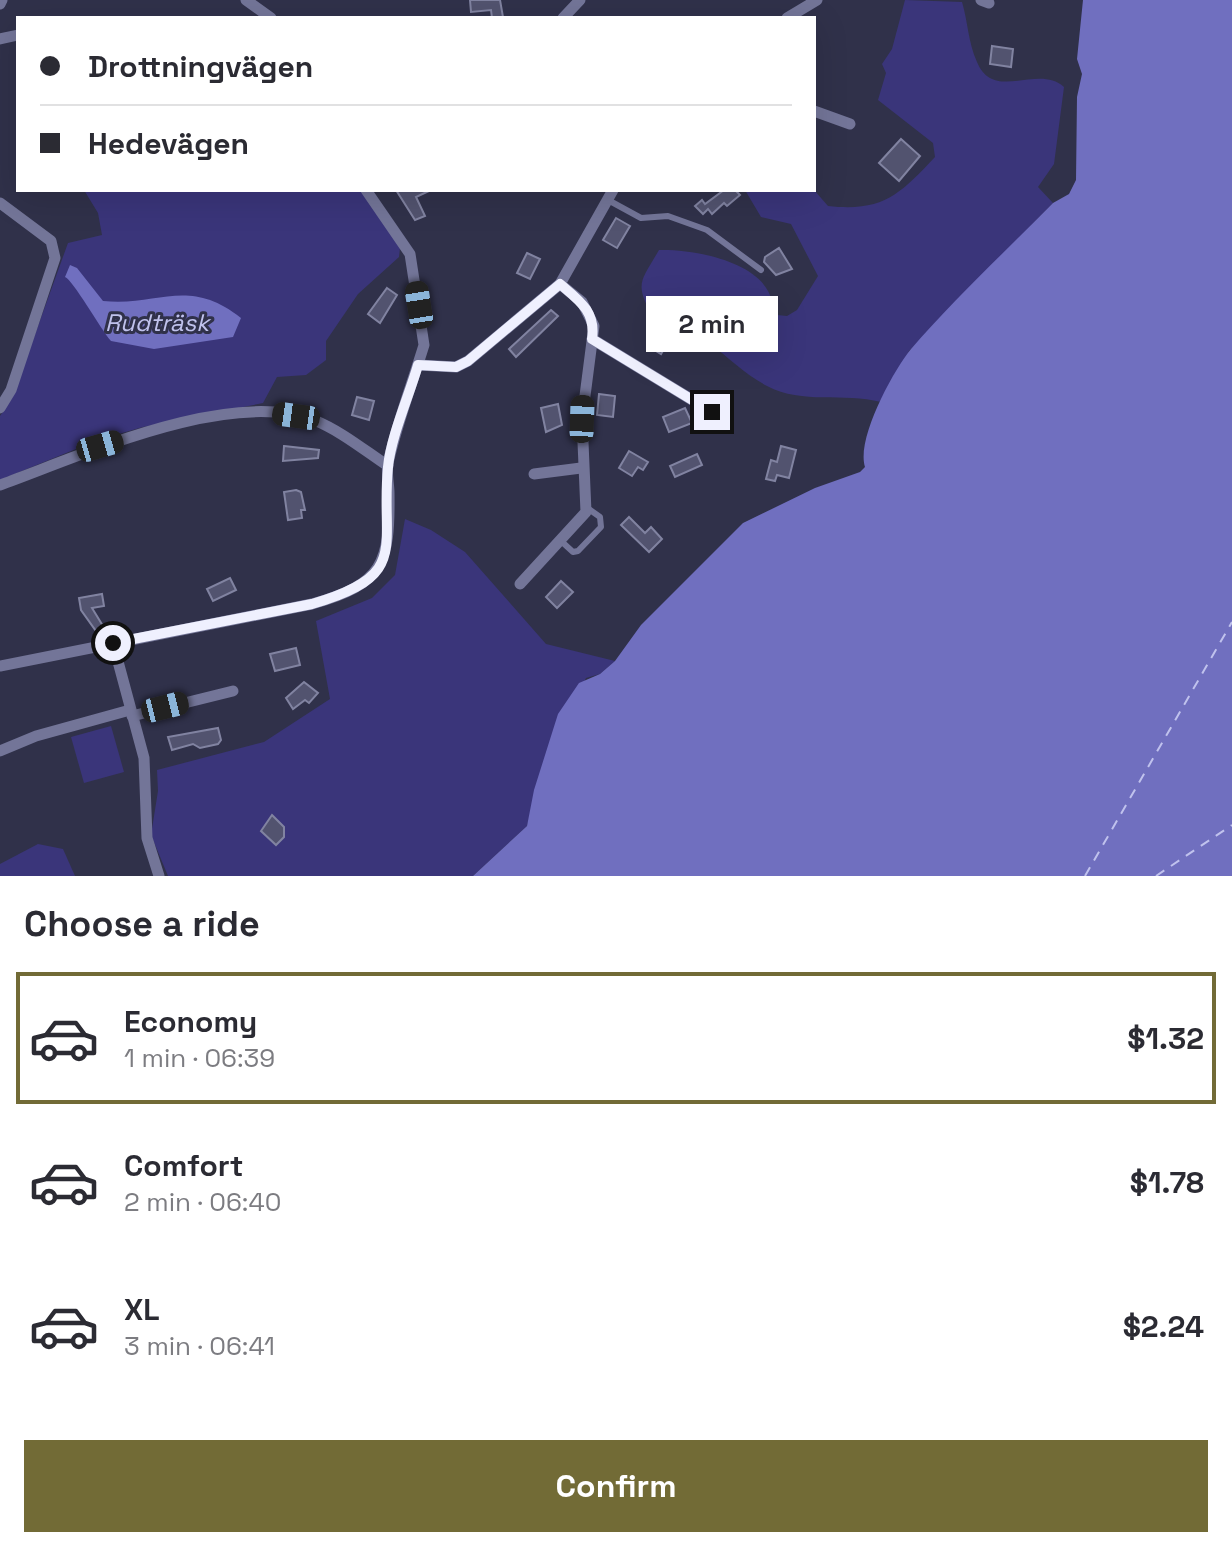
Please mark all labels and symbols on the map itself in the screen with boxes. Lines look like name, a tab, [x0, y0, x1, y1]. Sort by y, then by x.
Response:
car	[403, 279, 435, 331]
callout: 2 min	[646, 296, 778, 352]
water label: Rudträsk	[105, 307, 212, 338]
route end	[694, 394, 730, 430]
car	[569, 395, 595, 443]
car	[271, 401, 321, 431]
car	[74, 428, 126, 464]
route start	[95, 625, 131, 661]
car	[139, 690, 191, 724]

